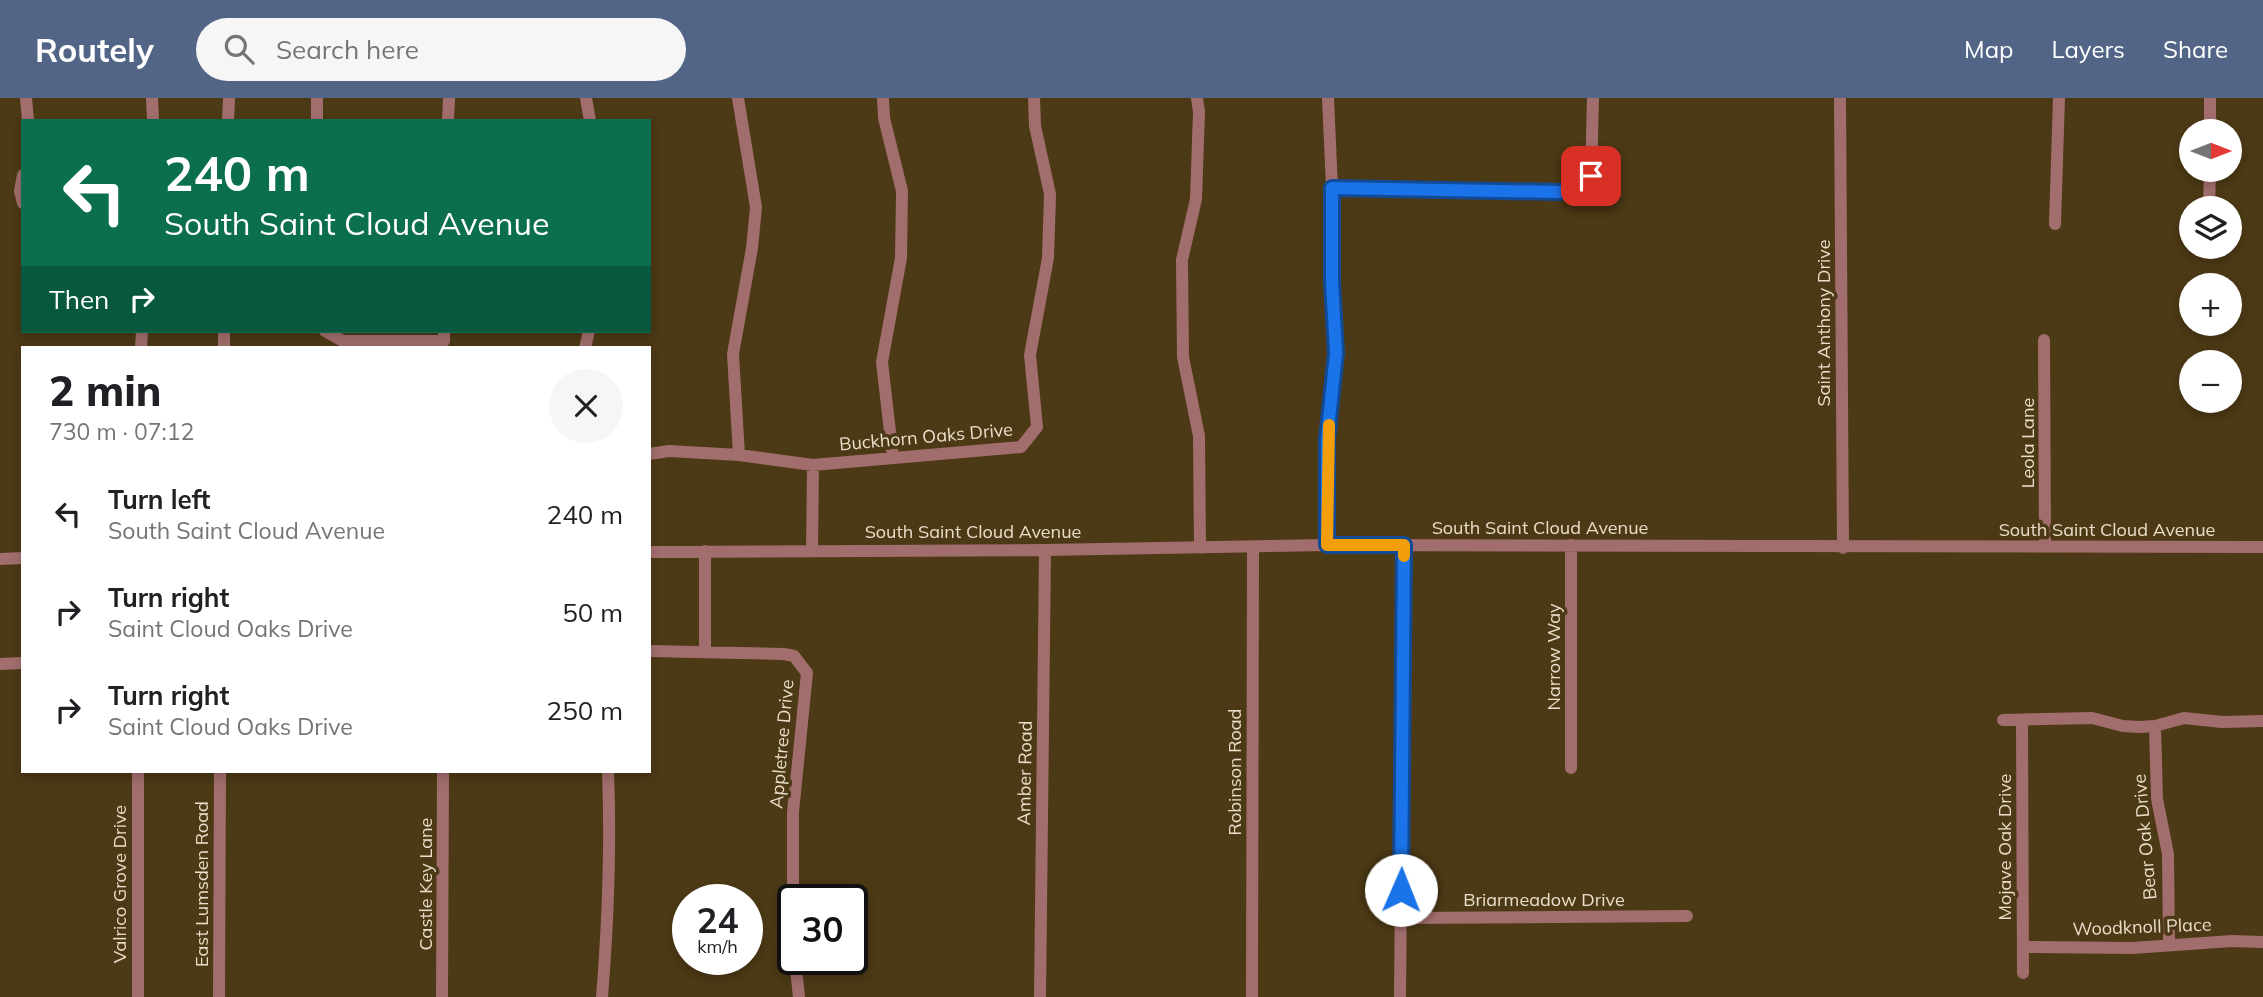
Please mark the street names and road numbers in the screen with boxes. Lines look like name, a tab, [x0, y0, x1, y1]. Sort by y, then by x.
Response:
street label: Saint Anthony Drive	[1812, 240, 1835, 406]
street label: Leola Lane	[2016, 398, 2039, 488]
street label: Buckhorn Oaks Drive	[838, 417, 1014, 456]
street label: South Saint Cloud Avenue	[1432, 516, 1648, 539]
street label: South Saint Cloud Avenue	[1999, 518, 2215, 541]
street label: South Saint Cloud Avenue	[865, 520, 1081, 543]
street label: Narrow Way	[1542, 603, 1565, 710]
street label: Appletree Drive	[764, 679, 799, 809]
street label: Robinson Road	[1223, 709, 1246, 835]
street label: Amber Road	[1012, 720, 1037, 826]
street label: Bear Oak Drive	[2128, 773, 2161, 901]
street label: Mojave Oak Drive	[1993, 774, 2016, 920]
street label: East Lumsden Road	[190, 801, 213, 967]
street label: Valrico Grove Drive	[108, 805, 131, 963]
street label: Castle Key Lane	[414, 818, 437, 950]
street label: Briarmeadow Drive	[1463, 888, 1625, 911]
street label: Woodknoll Place	[2072, 913, 2212, 940]

